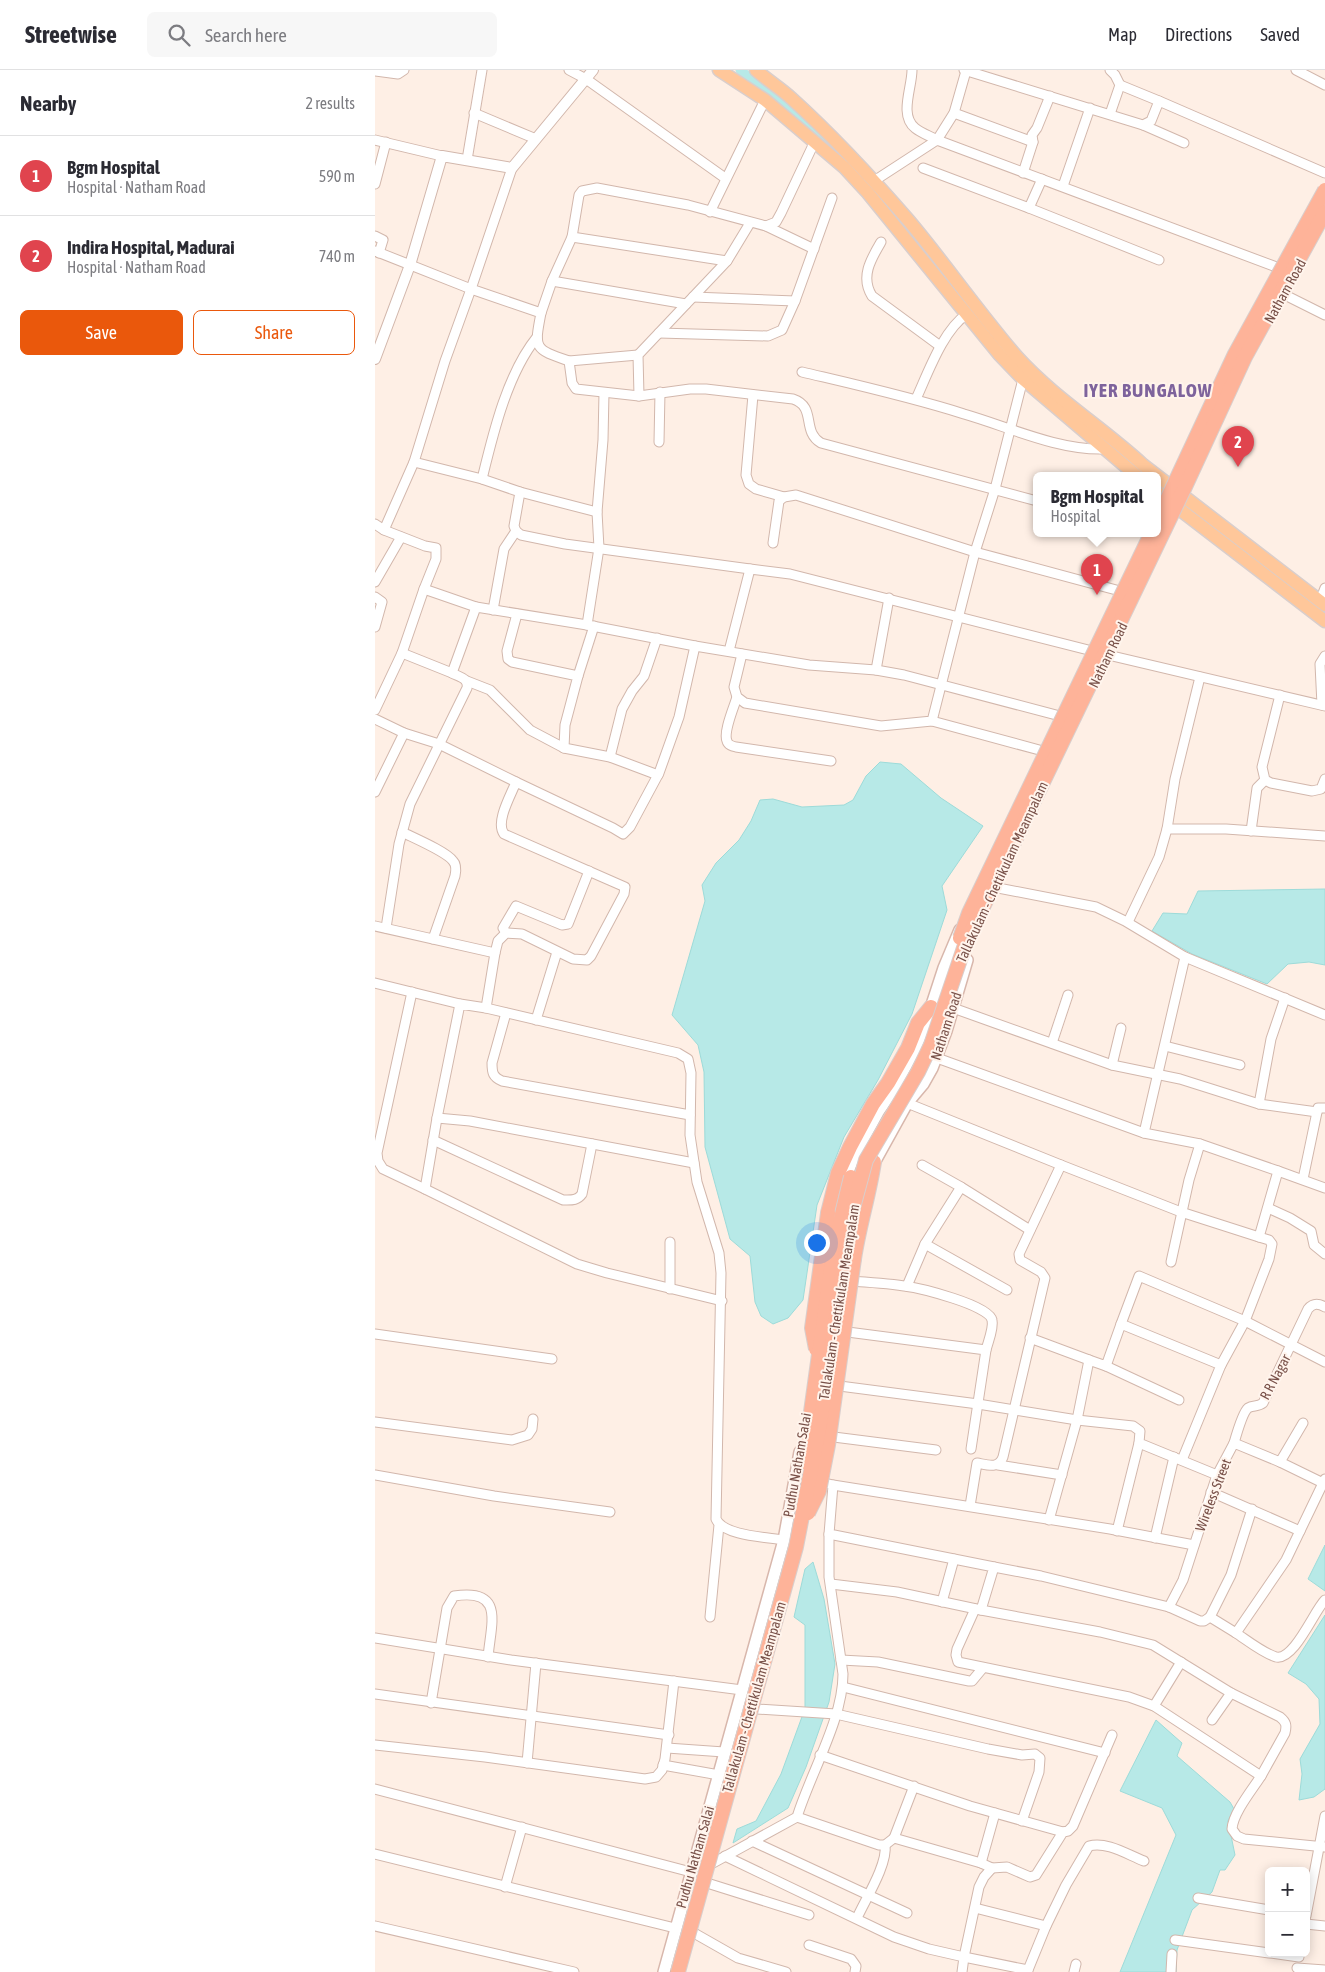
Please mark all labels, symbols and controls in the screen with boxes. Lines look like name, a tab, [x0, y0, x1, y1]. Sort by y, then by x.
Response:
search box	[147, 12, 497, 57]
text: Streetwise	[25, 21, 117, 48]
icon: search	[165, 21, 193, 49]
text: Search here	[205, 24, 287, 46]
text: Map	[1108, 24, 1137, 45]
text: Directions	[1165, 24, 1232, 45]
text: Saved	[1260, 24, 1300, 45]
text: Nearby	[20, 91, 76, 115]
text: 2 results	[305, 94, 355, 112]
text: Bgm Hospital	[67, 156, 160, 178]
text: 1	[32, 167, 40, 185]
text: 590 m	[319, 167, 355, 185]
text: Hospital · Natham Road	[67, 178, 206, 196]
text: Indira Hospital, Madurai	[67, 236, 235, 258]
text: 2	[32, 247, 40, 265]
text: 740 m	[319, 247, 355, 265]
street label: Natham Road	[1261, 256, 1309, 326]
text: Hospital · Natham Road	[67, 258, 206, 276]
button: Save	[20, 310, 183, 355]
button: Share	[193, 310, 355, 355]
district label: IYER BUNGALOW	[1084, 379, 1212, 401]
pin: 2	[1222, 426, 1254, 467]
popup	[1033, 472, 1161, 537]
text: Bgm Hospital	[1051, 485, 1143, 507]
text: Hospital	[1051, 507, 1101, 525]
pin: 1	[1081, 554, 1113, 595]
street label: Natham Road	[1085, 620, 1131, 690]
street label: Tallakulam - Chettikulam Meampalam	[953, 779, 1051, 965]
street label: Natham Road	[927, 990, 965, 1062]
street label: Tallakulam - Chettikulam Meampalam	[816, 1203, 862, 1401]
your location	[804, 1230, 830, 1256]
street label: R R Nagar	[1256, 1351, 1294, 1402]
street label: Pudhu Natham Salai	[780, 1412, 814, 1518]
street label: Wireless Street	[1192, 1457, 1234, 1533]
street label: Tallakulam - Chettikulam Meampalam	[719, 1600, 789, 1794]
street label: Pudhu Natham Salai	[673, 1804, 717, 1910]
map controls	[1265, 1867, 1310, 1957]
button: +	[1265, 1867, 1310, 1912]
button: −	[1265, 1912, 1310, 1957]

